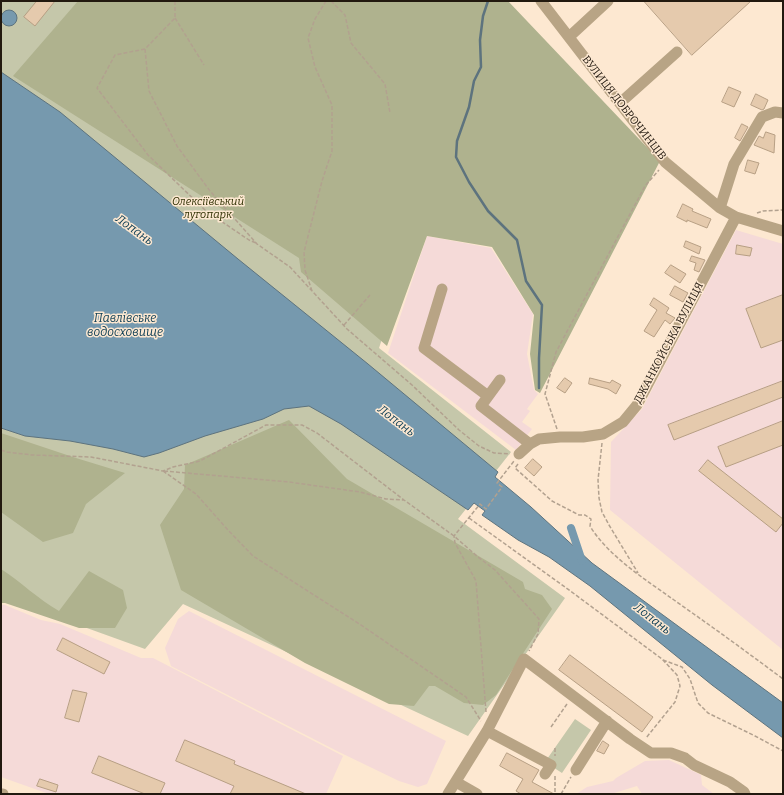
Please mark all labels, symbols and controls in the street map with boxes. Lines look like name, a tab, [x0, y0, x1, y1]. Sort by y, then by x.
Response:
street label: ВУЛИЦЯ ДОБРОЧИНЦІВ	[579, 53, 669, 163]
park label: Олексіївський лугопарк	[172, 195, 244, 221]
water label: Лопань	[112, 212, 156, 248]
street label: ДЖАНКОЙСЬКА ВУЛИЦЯ	[631, 280, 707, 406]
water label: Павлівське водосховище	[87, 312, 163, 340]
water label: Лопань	[375, 402, 417, 440]
water label: Лопань	[631, 600, 673, 638]

